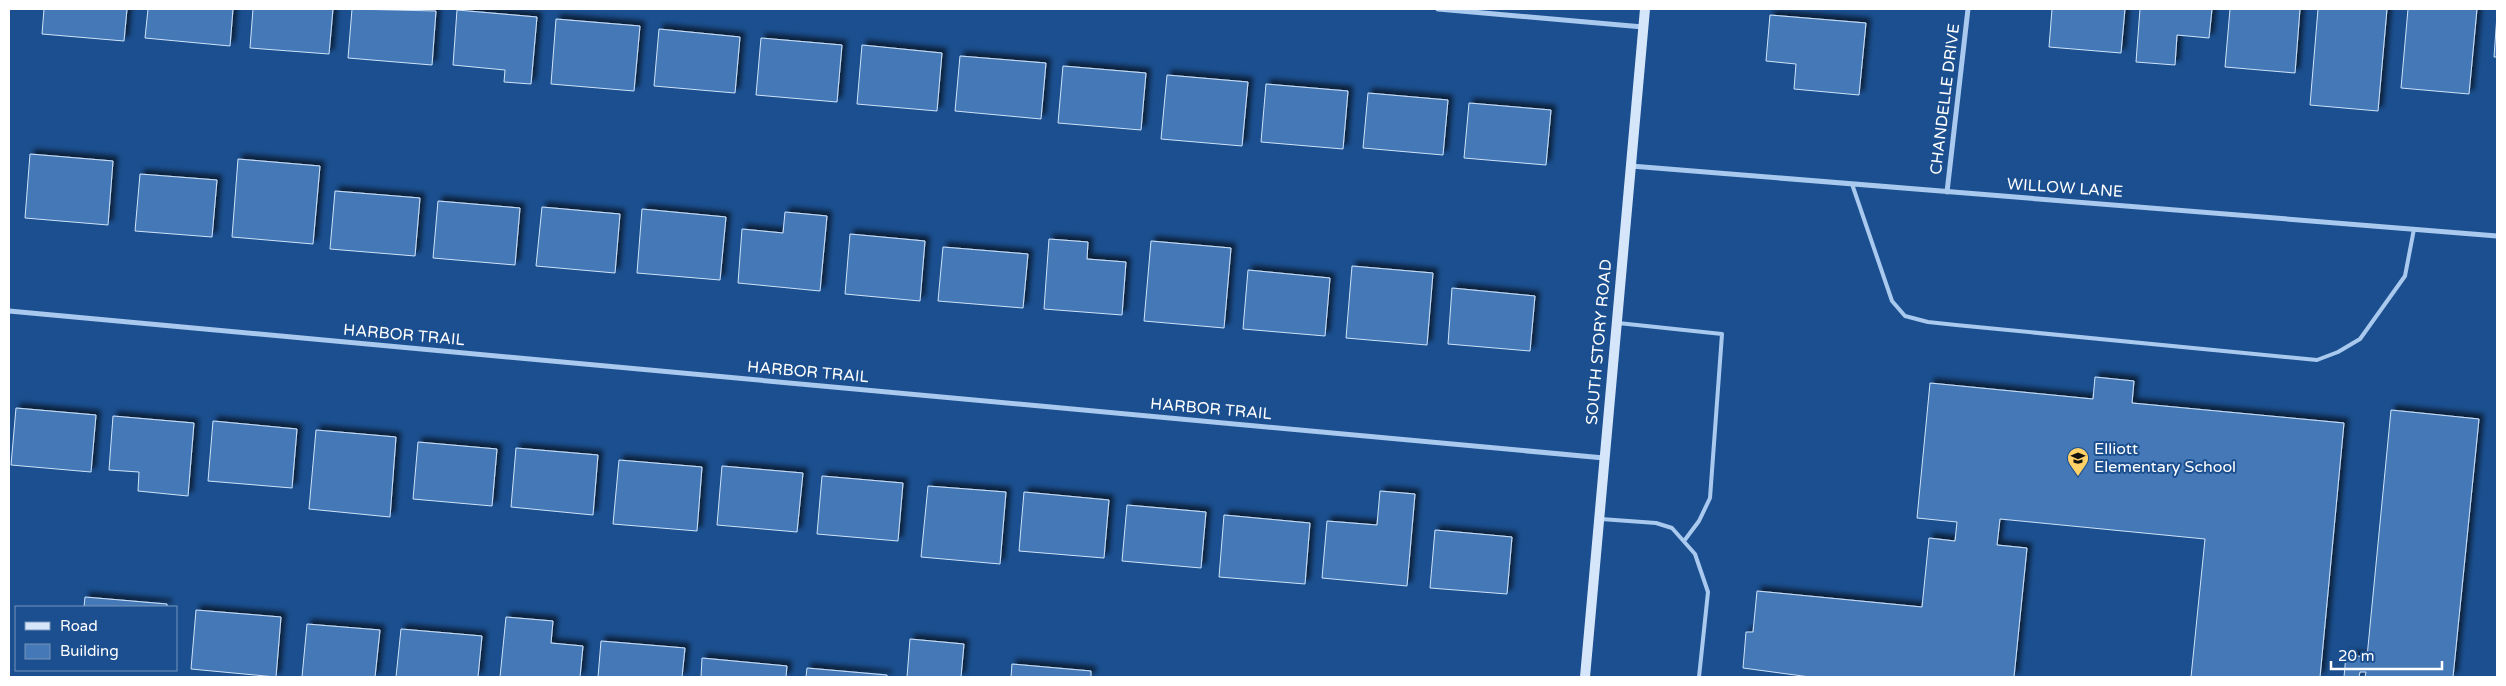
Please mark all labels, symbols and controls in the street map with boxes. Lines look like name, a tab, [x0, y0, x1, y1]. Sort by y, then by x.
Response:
street label: CHANDELLE DRIVE	[1926, 22, 1964, 176]
street label: WILLOW LANE	[2006, 174, 2124, 202]
street label: SOUTH STORY ROAD	[1582, 258, 1616, 426]
street label: HARBOR TRAIL	[342, 320, 466, 350]
street label: HARBOR TRAIL	[746, 357, 870, 387]
street label: HARBOR TRAIL	[1149, 394, 1273, 424]
place label: Elliott Elementary School	[2094, 439, 2236, 477]
school or university icon: Elliott Elementary School	[2066, 446, 2090, 477]
legend	[15, 606, 178, 671]
text: Road	[60, 617, 98, 635]
scale bar	[2331, 638, 2442, 670]
text: Building	[60, 642, 119, 660]
text: 20 m	[2338, 647, 2375, 665]

